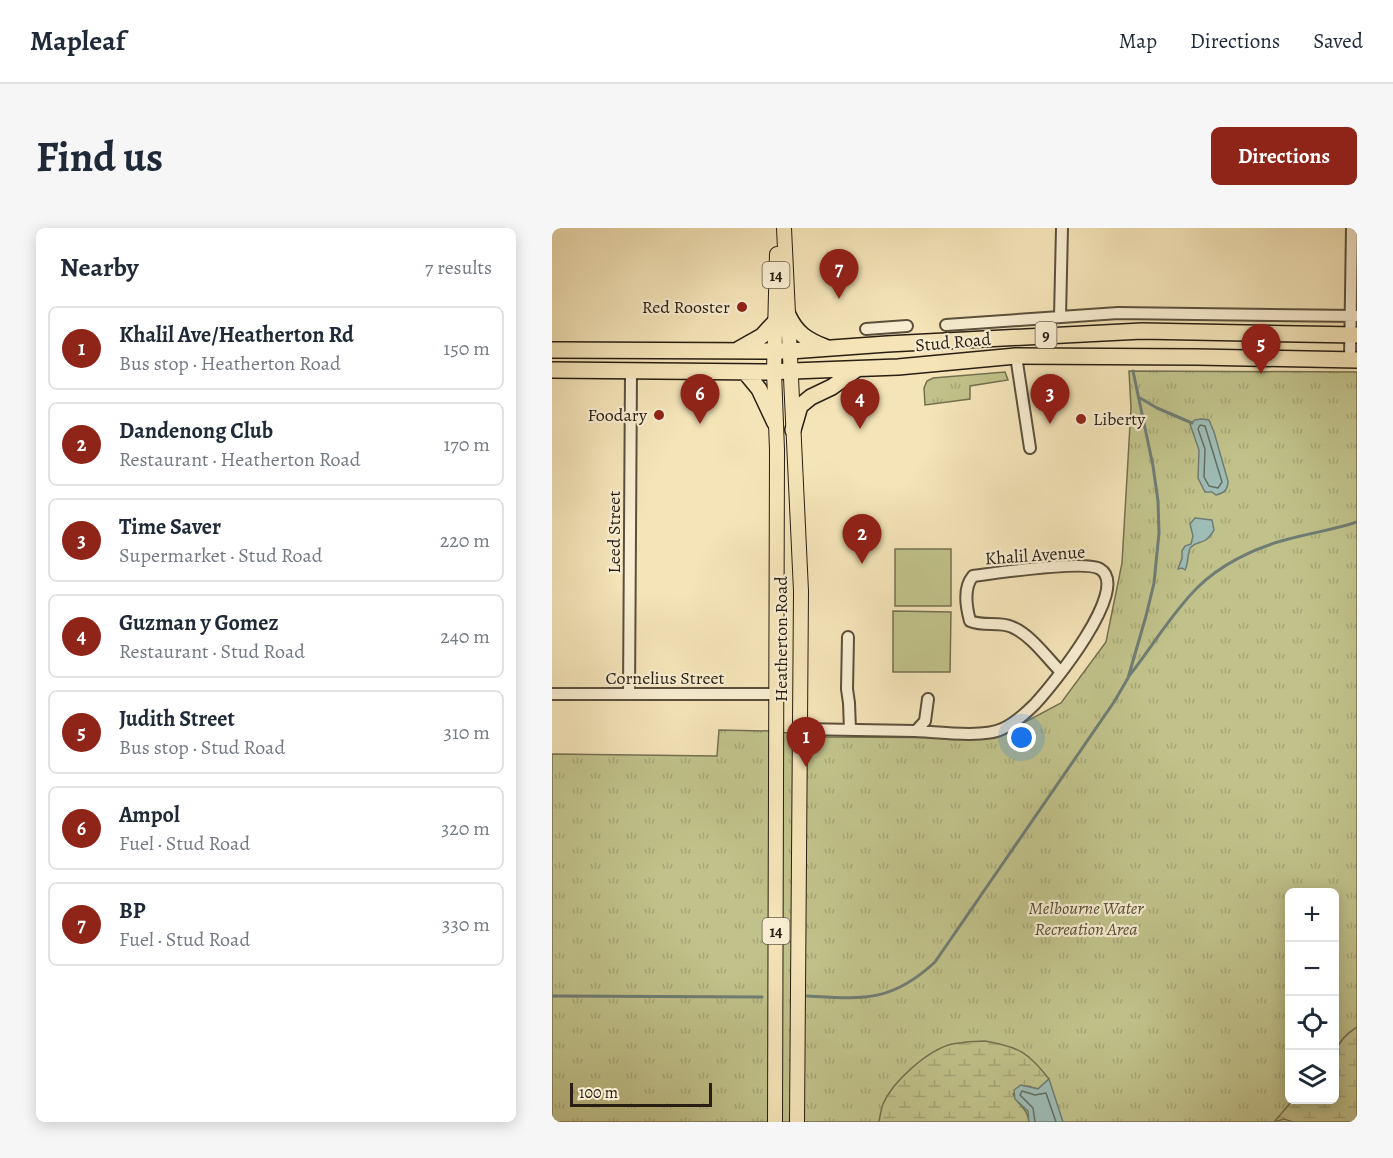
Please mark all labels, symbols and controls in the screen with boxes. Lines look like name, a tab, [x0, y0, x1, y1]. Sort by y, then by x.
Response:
text: Mapleaf	[30, 22, 125, 60]
text: Map	[1119, 27, 1157, 55]
text: Directions	[1190, 27, 1280, 55]
text: Saved	[1313, 27, 1363, 55]
button: Directions	[1211, 127, 1357, 185]
text: Find us	[36, 128, 163, 185]
text: Nearby	[60, 250, 139, 285]
pin: 7	[820, 250, 858, 299]
text: 7 results	[425, 254, 492, 281]
road number: 14	[762, 262, 790, 288]
place label: Red Rooster	[642, 295, 730, 319]
marker: Red Rooster	[735, 300, 749, 314]
text: Khalil Ave/Heatherton Rd	[119, 320, 354, 350]
road number: 9	[1036, 322, 1056, 348]
pin: 5	[1242, 324, 1280, 374]
street label: Stud Road	[914, 327, 992, 357]
text: 1	[78, 335, 85, 362]
text: 150 m	[443, 335, 490, 362]
text: Bus stop · Heatherton Road	[119, 350, 341, 377]
pin: 6	[680, 374, 720, 424]
pin: 3	[1030, 374, 1070, 424]
pin: 4	[840, 380, 880, 429]
place label: Foodary	[587, 403, 648, 427]
place label: Liberty	[1093, 407, 1146, 431]
marker: Foodary	[652, 408, 666, 422]
marker: Liberty	[1074, 412, 1088, 426]
text: Dandenong Club	[119, 416, 273, 446]
text: 2	[77, 431, 86, 458]
text: 170 m	[444, 431, 490, 458]
text: Restaurant · Heatherton Road	[119, 446, 361, 473]
street label: Leed Street	[602, 491, 626, 573]
text: Time Saver	[119, 512, 221, 542]
pin: 2	[842, 514, 882, 564]
text: 3	[77, 527, 86, 554]
text: 220 m	[440, 527, 490, 554]
street label: Khalil Avenue	[984, 540, 1086, 570]
text: Supermarket · Stud Road	[119, 542, 323, 569]
street label: Heatherton Road	[769, 576, 793, 702]
text: Guzman y Gomez	[119, 608, 279, 638]
text: 4	[77, 623, 86, 650]
text: 240 m	[440, 623, 490, 650]
text: Restaurant · Stud Road	[119, 638, 305, 665]
street label: Cornelius Street	[606, 666, 725, 690]
text: Judith Street	[119, 704, 235, 734]
pin: 1	[786, 718, 826, 767]
text: 5	[77, 719, 86, 746]
text: 310 m	[444, 719, 490, 746]
your location	[1007, 723, 1036, 752]
text: Bus stop · Stud Road	[119, 734, 285, 761]
text: Ampol	[119, 800, 180, 830]
text: 6	[77, 815, 86, 842]
text: 320 m	[441, 815, 490, 842]
text: Fuel · Stud Road	[119, 830, 250, 857]
map controls	[1285, 888, 1339, 1104]
button: +	[1285, 888, 1339, 942]
text: BP	[119, 896, 145, 926]
park label: Melbourne Water Recreation Area	[1029, 896, 1144, 941]
text: 7	[77, 911, 86, 938]
text: 330 m	[442, 911, 490, 938]
road number: 14	[762, 918, 790, 944]
text: Fuel · Stud Road	[119, 926, 250, 953]
button: −	[1285, 942, 1339, 996]
button: locate	[1285, 996, 1339, 1050]
button: layers	[1285, 1050, 1339, 1104]
scale bar	[570, 1080, 712, 1108]
text: 100 m	[579, 1082, 618, 1104]

